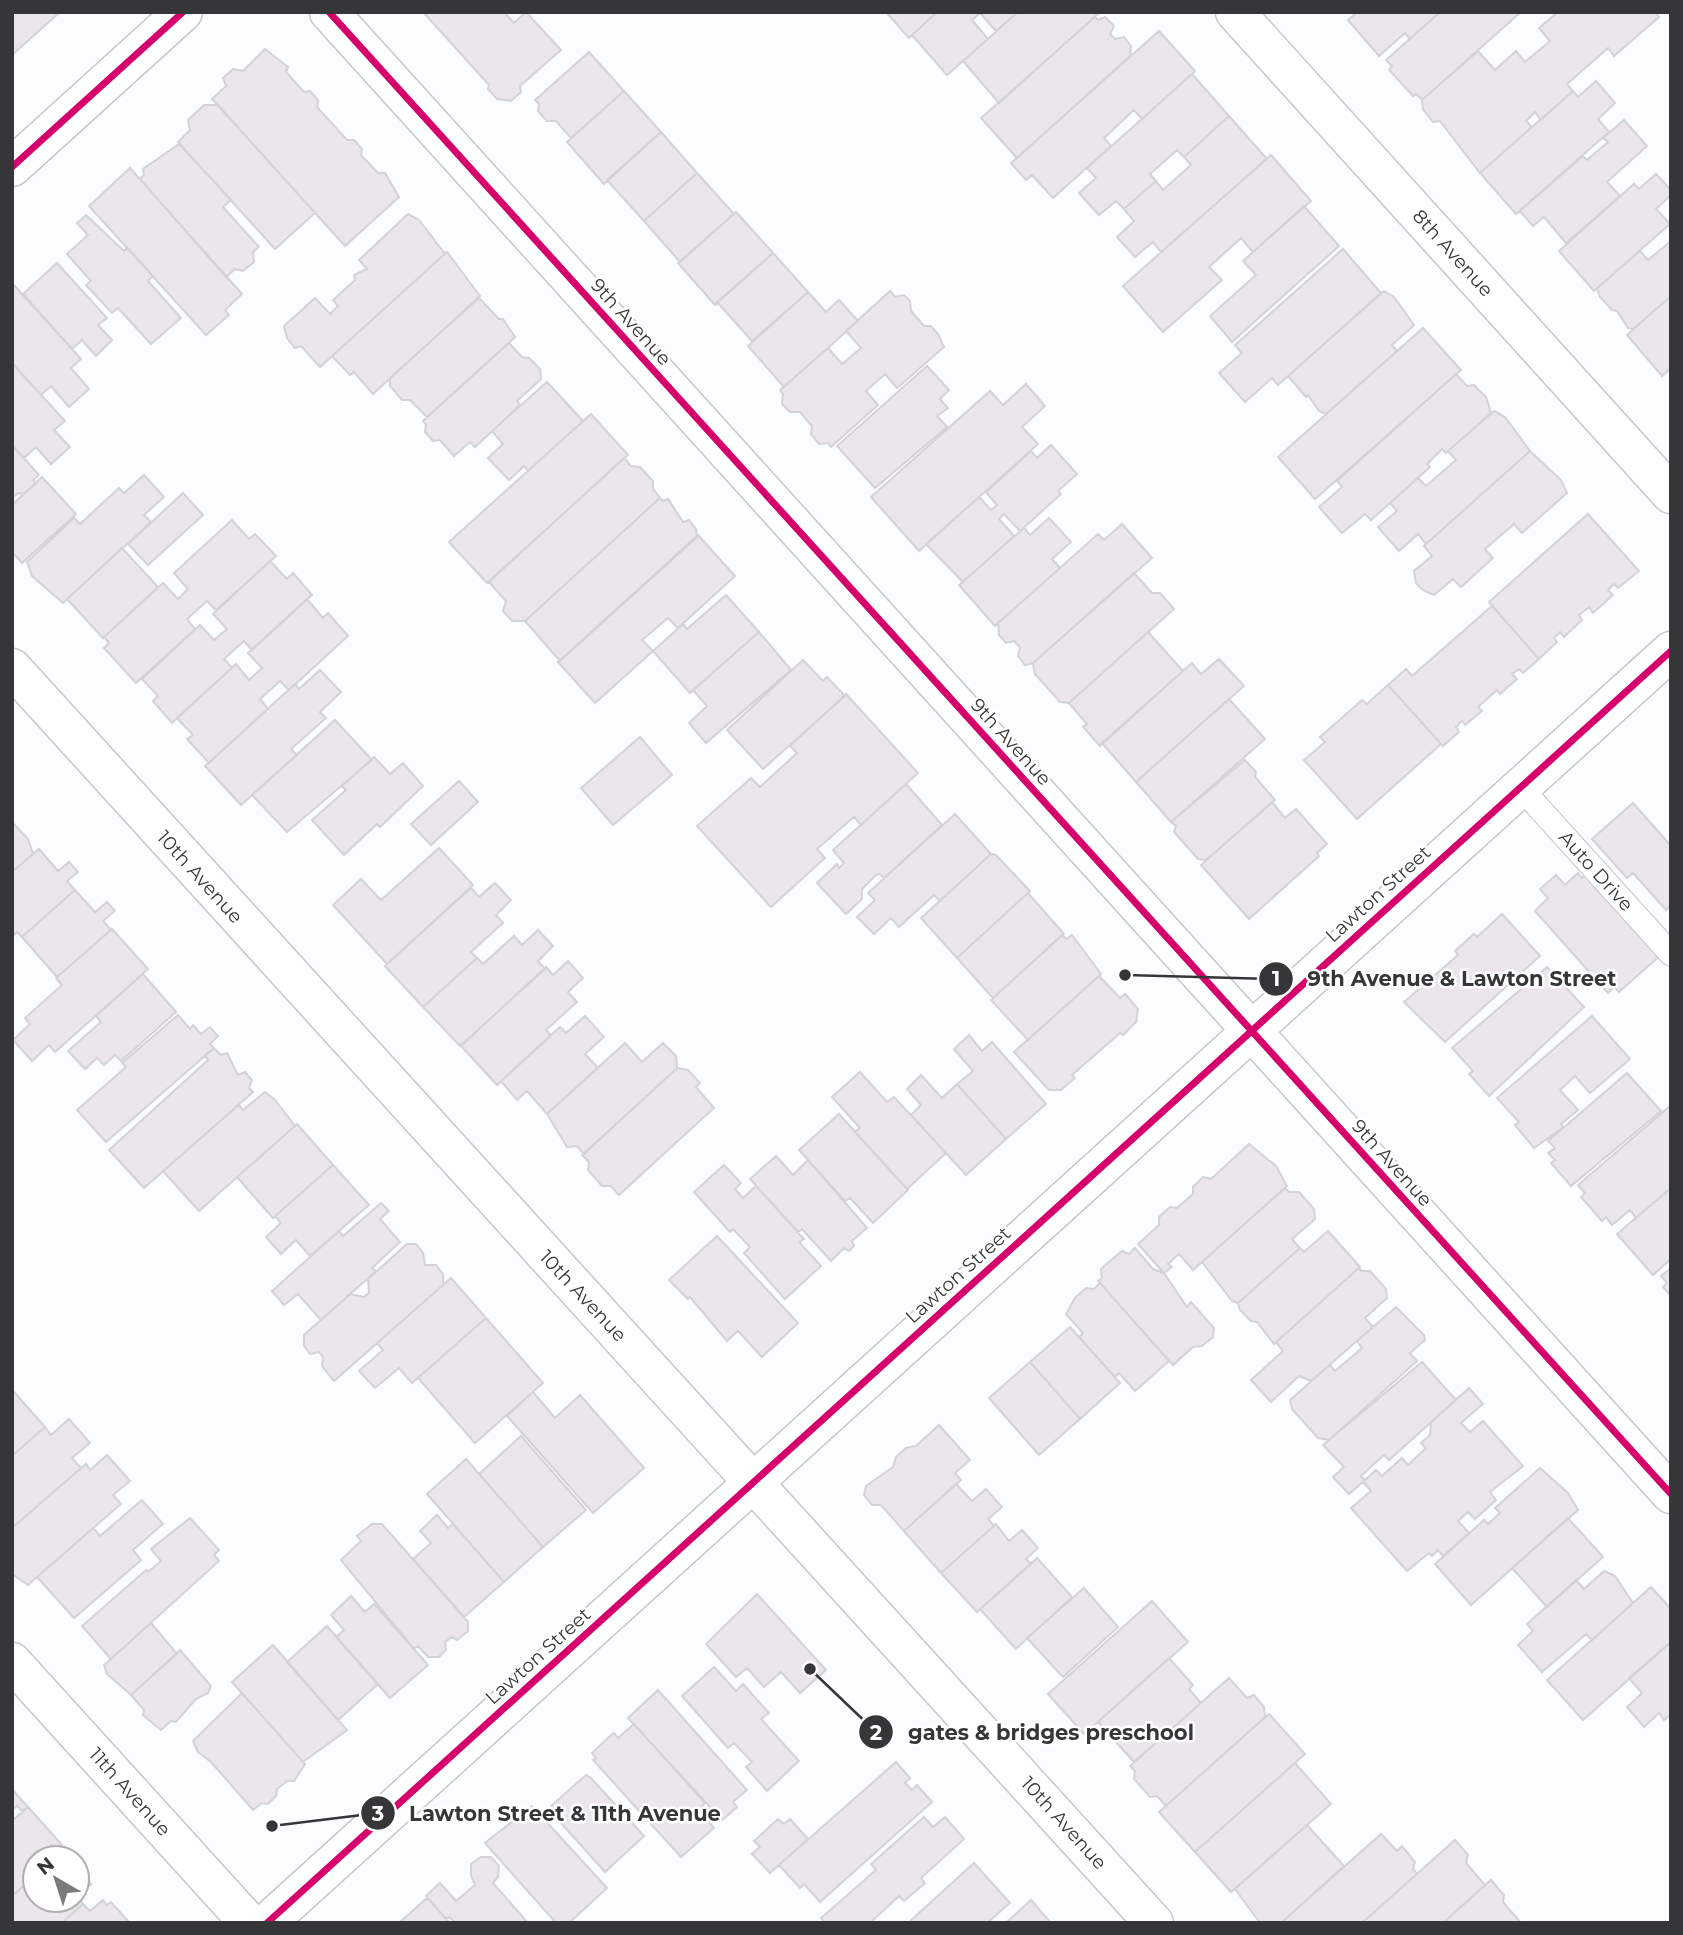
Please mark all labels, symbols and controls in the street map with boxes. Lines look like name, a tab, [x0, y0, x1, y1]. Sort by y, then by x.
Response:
street label: 8th Avenue	[1408, 205, 1498, 301]
street label: 9th Avenue	[586, 274, 676, 370]
street label: 9th Avenue	[966, 694, 1056, 790]
street label: 10th Avenue	[152, 826, 248, 928]
street label: Auto Drive	[1554, 826, 1638, 916]
street label: Lawton Street	[1321, 841, 1436, 947]
callout: 9th Avenue & Lawton Street	[1259, 958, 1631, 1000]
text: 1	[1272, 966, 1280, 991]
text: 9th Avenue & Lawton Street	[1308, 966, 1616, 991]
street label: 9th Avenue	[1347, 1115, 1437, 1211]
street label: Lawton Street	[901, 1222, 1016, 1328]
street label: 10th Avenue	[535, 1245, 631, 1347]
street label: Lawton Street	[481, 1603, 596, 1709]
callout: gates & bridges preschool	[859, 1711, 1208, 1753]
text: 2	[870, 1720, 882, 1745]
text: gates & bridges preschool	[908, 1720, 1194, 1745]
street label: 11th Avenue	[84, 1743, 176, 1841]
street label: 10th Avenue	[1016, 1772, 1112, 1874]
callout: Lawton Street & 11th Avenue	[361, 1792, 735, 1834]
text: 3	[371, 1801, 384, 1826]
text: Lawton Street & 11th Avenue	[409, 1801, 721, 1826]
north arrow	[21, 1844, 91, 1914]
text: N	[32, 1852, 59, 1880]

